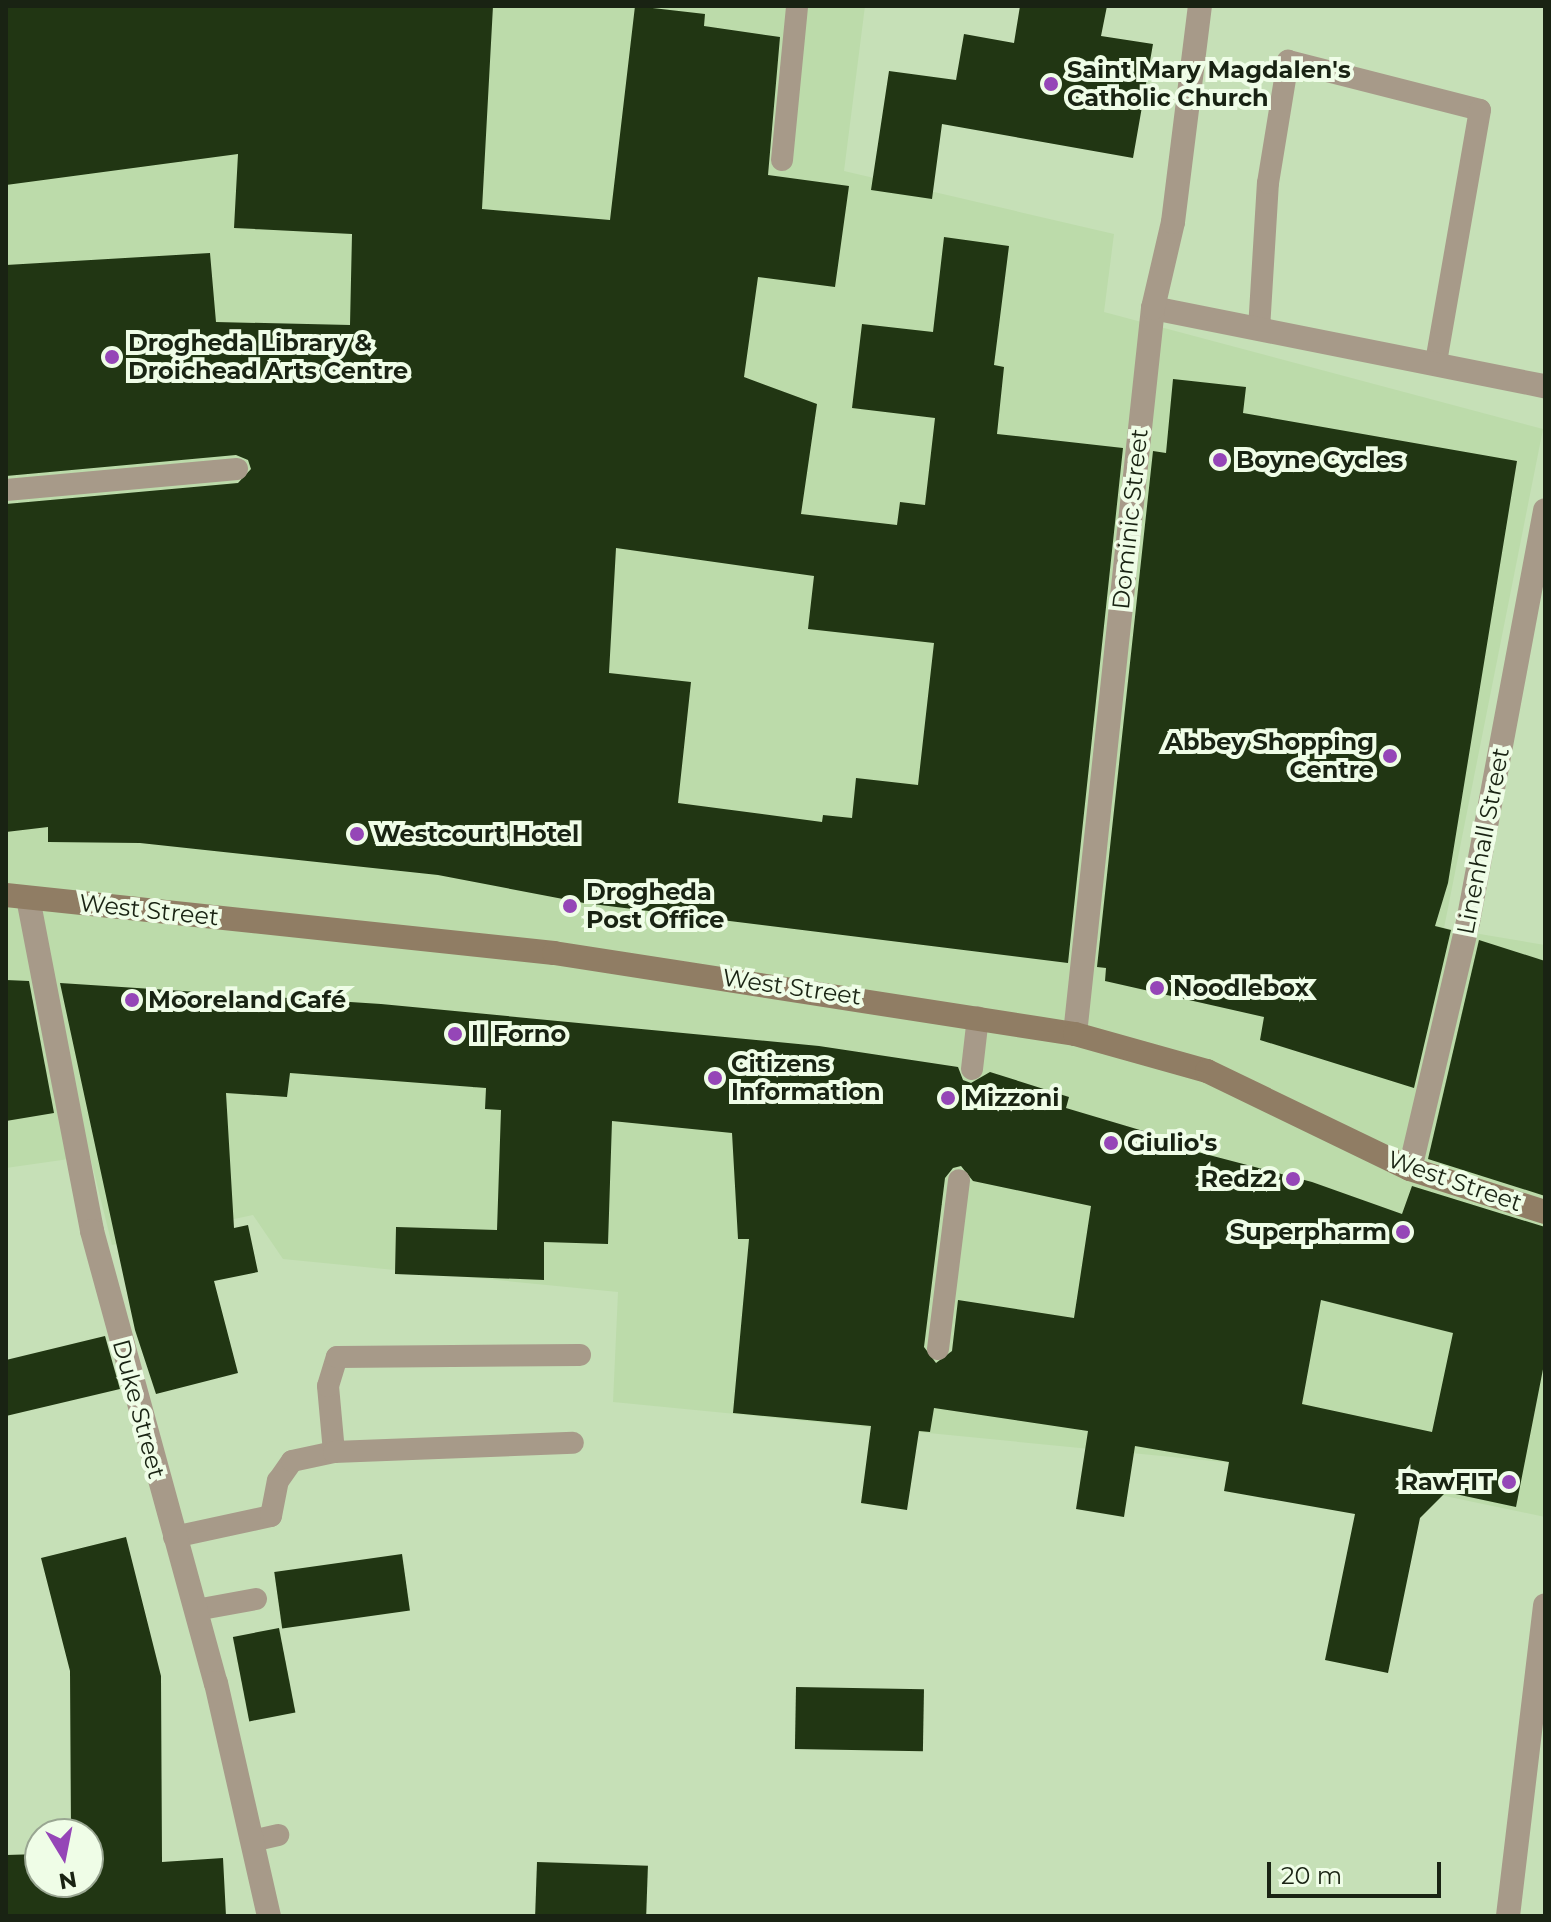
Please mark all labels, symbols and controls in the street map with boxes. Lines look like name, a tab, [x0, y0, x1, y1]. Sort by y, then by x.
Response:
place label: Saint Mary Magdalen's Catholic Church	[1067, 56, 1351, 112]
marker: Saint Mary Magdalen's Catholic Church	[1042, 75, 1060, 93]
place label: Drogheda Library & Droichead Arts Centre	[128, 329, 408, 385]
marker: Drogheda Library & Droichead Arts Centre	[103, 348, 121, 366]
street label: Dominic Street	[1106, 427, 1154, 611]
place label: Boyne Cycles	[1236, 446, 1403, 474]
marker: Boyne Cycles	[1211, 451, 1229, 469]
place label: Abbey Shopping Centre	[1165, 728, 1374, 784]
street label: Linenhall Street	[1451, 745, 1515, 937]
marker: Abbey Shopping Centre	[1381, 747, 1399, 765]
place label: Westcourt Hotel	[373, 820, 579, 848]
marker: Westcourt Hotel	[348, 825, 366, 843]
place label: Drogheda Post Office	[586, 878, 724, 934]
street label: West Street	[78, 888, 220, 932]
marker: Drogheda Post Office	[561, 897, 579, 915]
street label: West Street	[721, 963, 863, 1011]
place label: Noodlebox	[1173, 974, 1309, 1002]
marker: Noodlebox	[1148, 979, 1166, 997]
place label: Mooreland Café	[148, 986, 346, 1014]
marker: Mooreland Café	[123, 991, 141, 1009]
place label: Il Forno	[471, 1020, 566, 1048]
marker: Il Forno	[446, 1025, 464, 1043]
place label: Citizens Information	[731, 1050, 881, 1106]
marker: Citizens Information	[706, 1069, 724, 1087]
place label: Mizzoni	[964, 1084, 1060, 1112]
marker: Mizzoni	[939, 1089, 957, 1107]
place label: Giulio's	[1127, 1129, 1217, 1157]
marker: Giulio's	[1102, 1134, 1120, 1152]
street label: West Street	[1384, 1145, 1526, 1217]
place label: Redz2	[1201, 1165, 1277, 1193]
marker: Redz2	[1284, 1170, 1302, 1188]
place label: Superpharm	[1230, 1218, 1387, 1246]
marker: Superpharm	[1394, 1223, 1412, 1241]
street label: Duke Street	[107, 1336, 171, 1482]
place label: RawFIT	[1400, 1468, 1493, 1496]
marker: RawFIT	[1500, 1473, 1518, 1491]
north arrow	[24, 1818, 104, 1898]
scale bar	[1271, 1846, 1445, 1896]
text: 20 m	[1281, 1861, 1342, 1890]
text: N	[57, 1865, 79, 1895]

